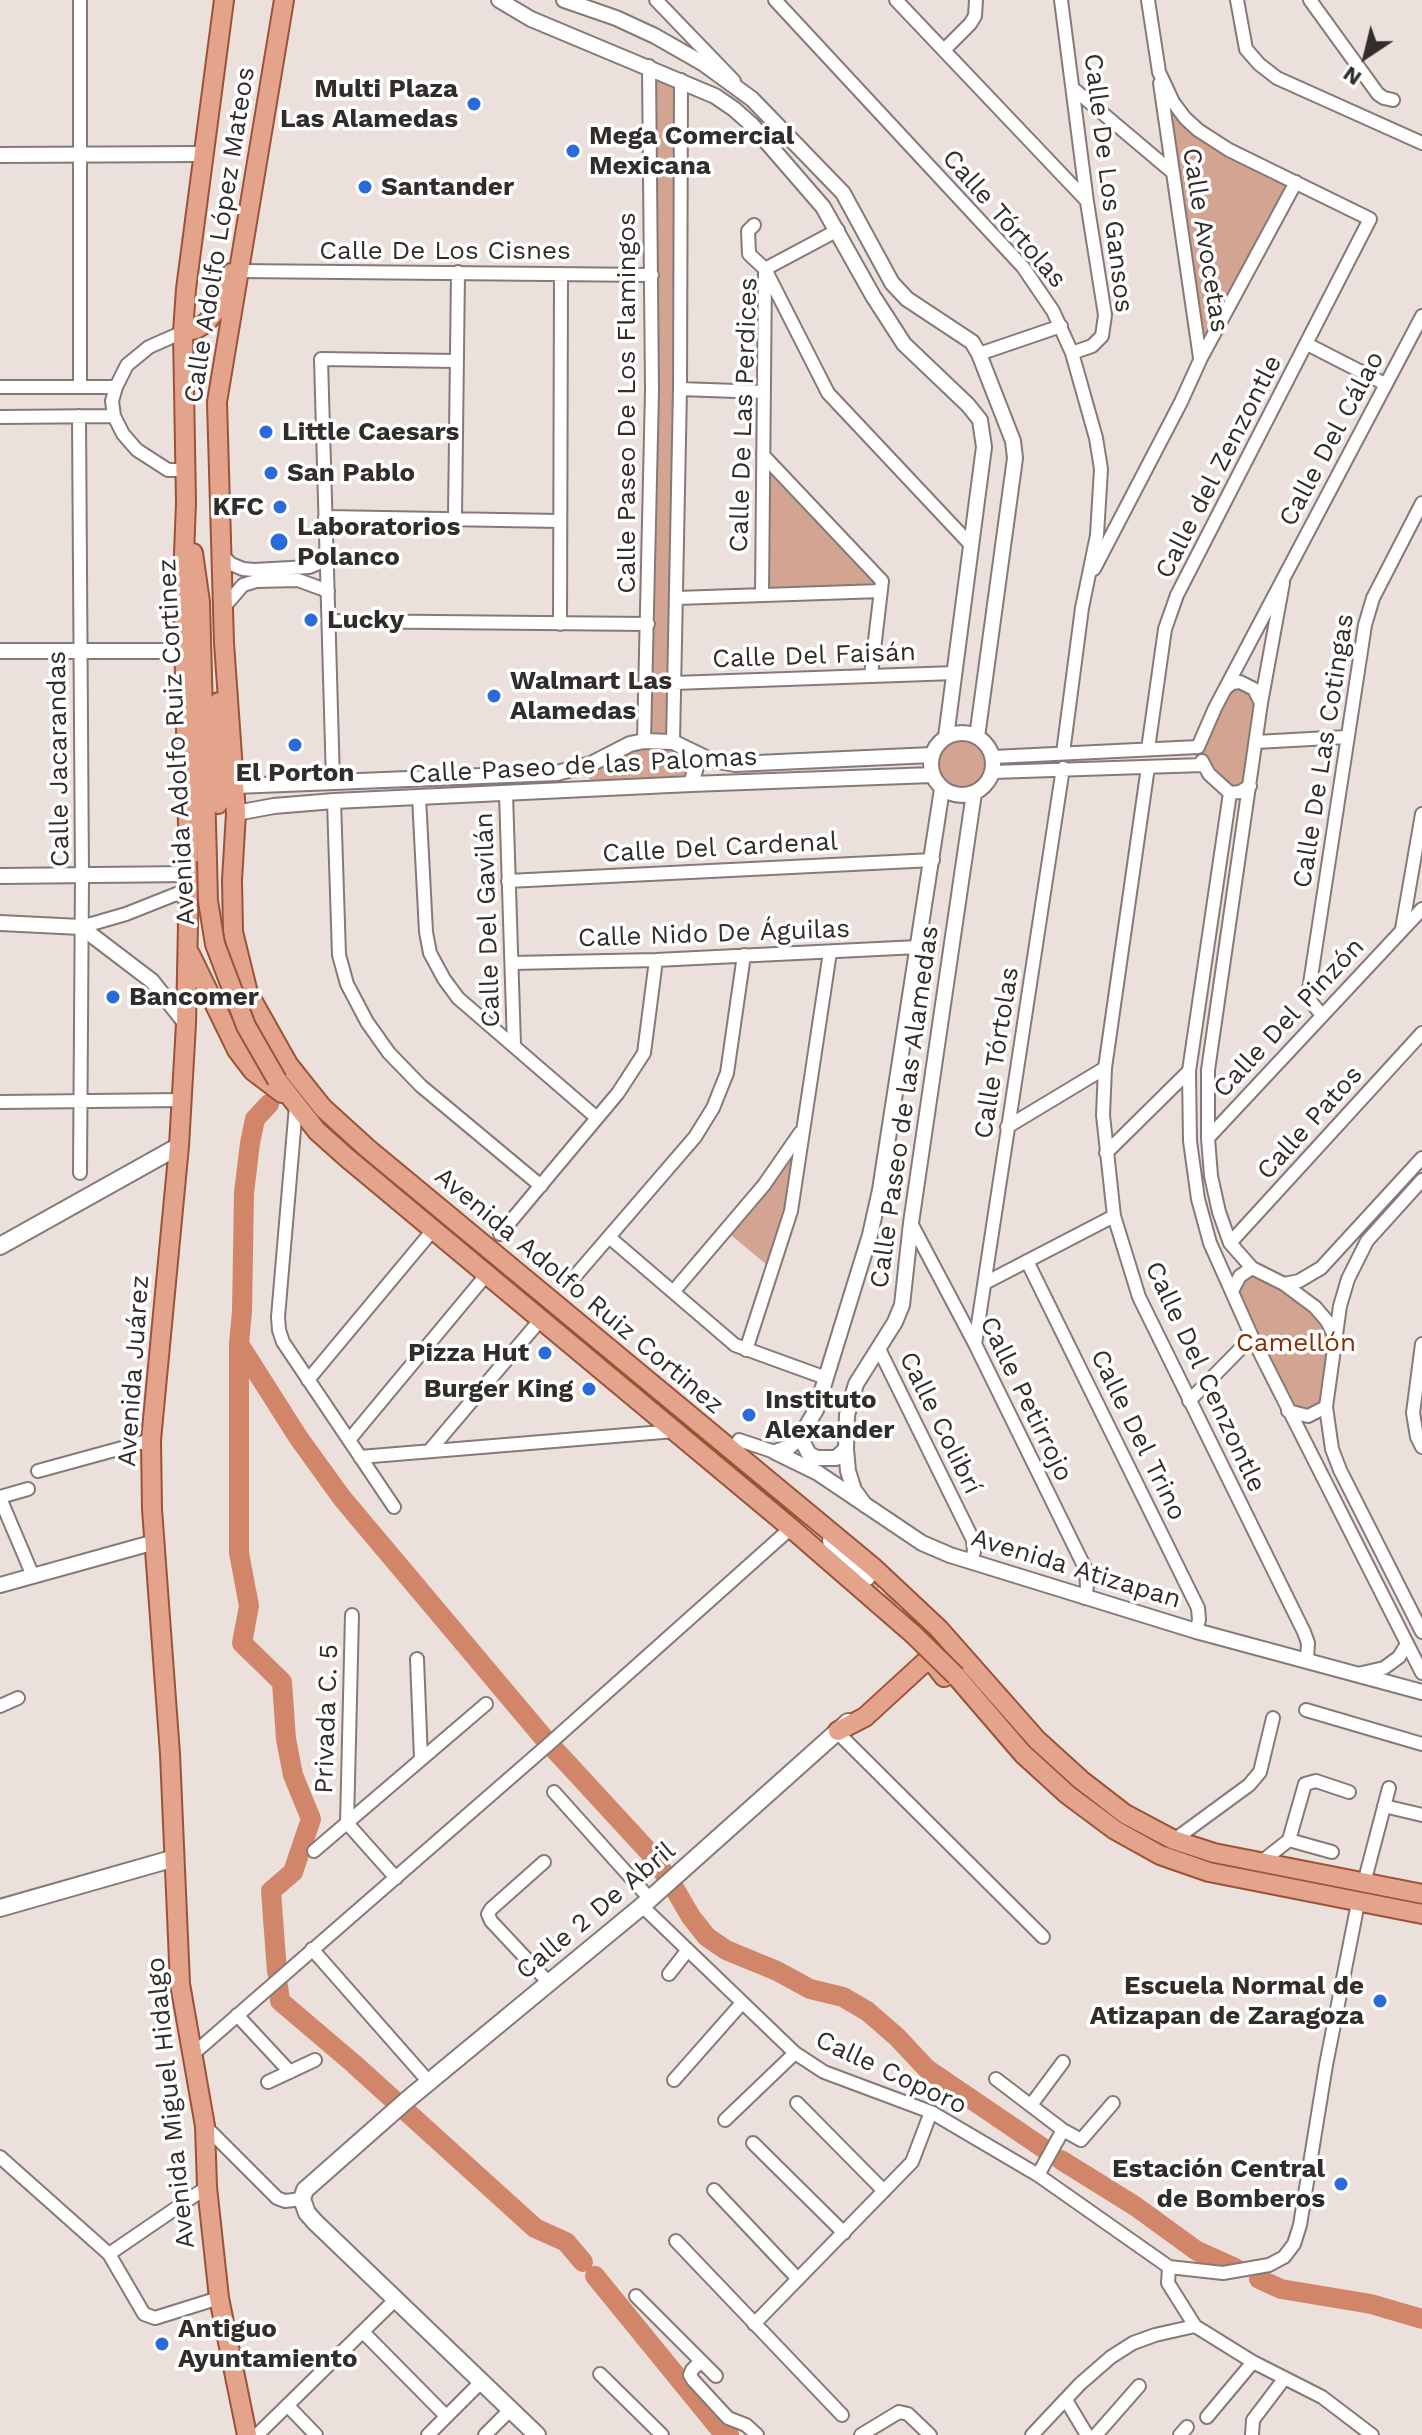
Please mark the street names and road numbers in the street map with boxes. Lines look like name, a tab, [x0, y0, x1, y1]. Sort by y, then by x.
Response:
street label: Calle De Los Gansos	[1077, 52, 1139, 314]
street label: Calle Adolfo López Mateos	[178, 65, 262, 405]
street label: Calle Tórtolas	[935, 143, 1073, 295]
street label: Calle Avocetas	[1175, 146, 1235, 334]
street label: Calle Paseo De Los Flamingos	[611, 212, 643, 594]
street label: Calle De Los Cisnes	[319, 235, 571, 267]
street label: Calle De Las Perdices	[724, 277, 764, 553]
street label: Calle Del Cálao	[1273, 346, 1391, 532]
street label: Calle del Zenzontle	[1149, 350, 1289, 584]
street label: Avenida Adolfo Ruiz Cortinez	[152, 558, 202, 926]
street label: Calle De Las Cotingas	[1287, 612, 1361, 890]
street label: Calle Del Faisán	[712, 637, 916, 675]
street label: Calle Jacarandas	[42, 651, 76, 867]
street label: Calle Paseo de las Palomas	[408, 741, 758, 791]
street label: Calle Del Gavilán	[469, 812, 507, 1028]
street label: Calle Del Cardenal	[601, 826, 839, 870]
street label: Calle Nido De Águilas	[578, 914, 850, 954]
street label: Calle Paseo de las Alamedas	[864, 924, 946, 1290]
street label: Calle Del Pinzón	[1207, 932, 1371, 1104]
street label: Calle Tórtolas	[968, 965, 1026, 1141]
street label: Calle Patos	[1251, 1060, 1369, 1186]
street label: Avenida Adolfo Ruiz Cortinez	[428, 1161, 730, 1421]
street label: Calle Del Cenzontle	[1138, 1257, 1272, 1497]
street label: Avenida Juárez	[112, 1274, 156, 1468]
street label: Calle Petirrojo	[973, 1312, 1079, 1486]
street label: Calle Del Trino	[1083, 1345, 1193, 1525]
street label: Calle Colibrí	[892, 1347, 988, 1499]
street label: Avenida Atizapan	[967, 1522, 1185, 1616]
street label: Privada C. 5	[309, 1644, 345, 1794]
street label: Calle 2 De Abril	[510, 1835, 682, 1987]
street label: Avenida Miguel Hidalgo	[140, 1956, 202, 2250]
street label: Calle Coporo	[810, 2024, 972, 2122]

